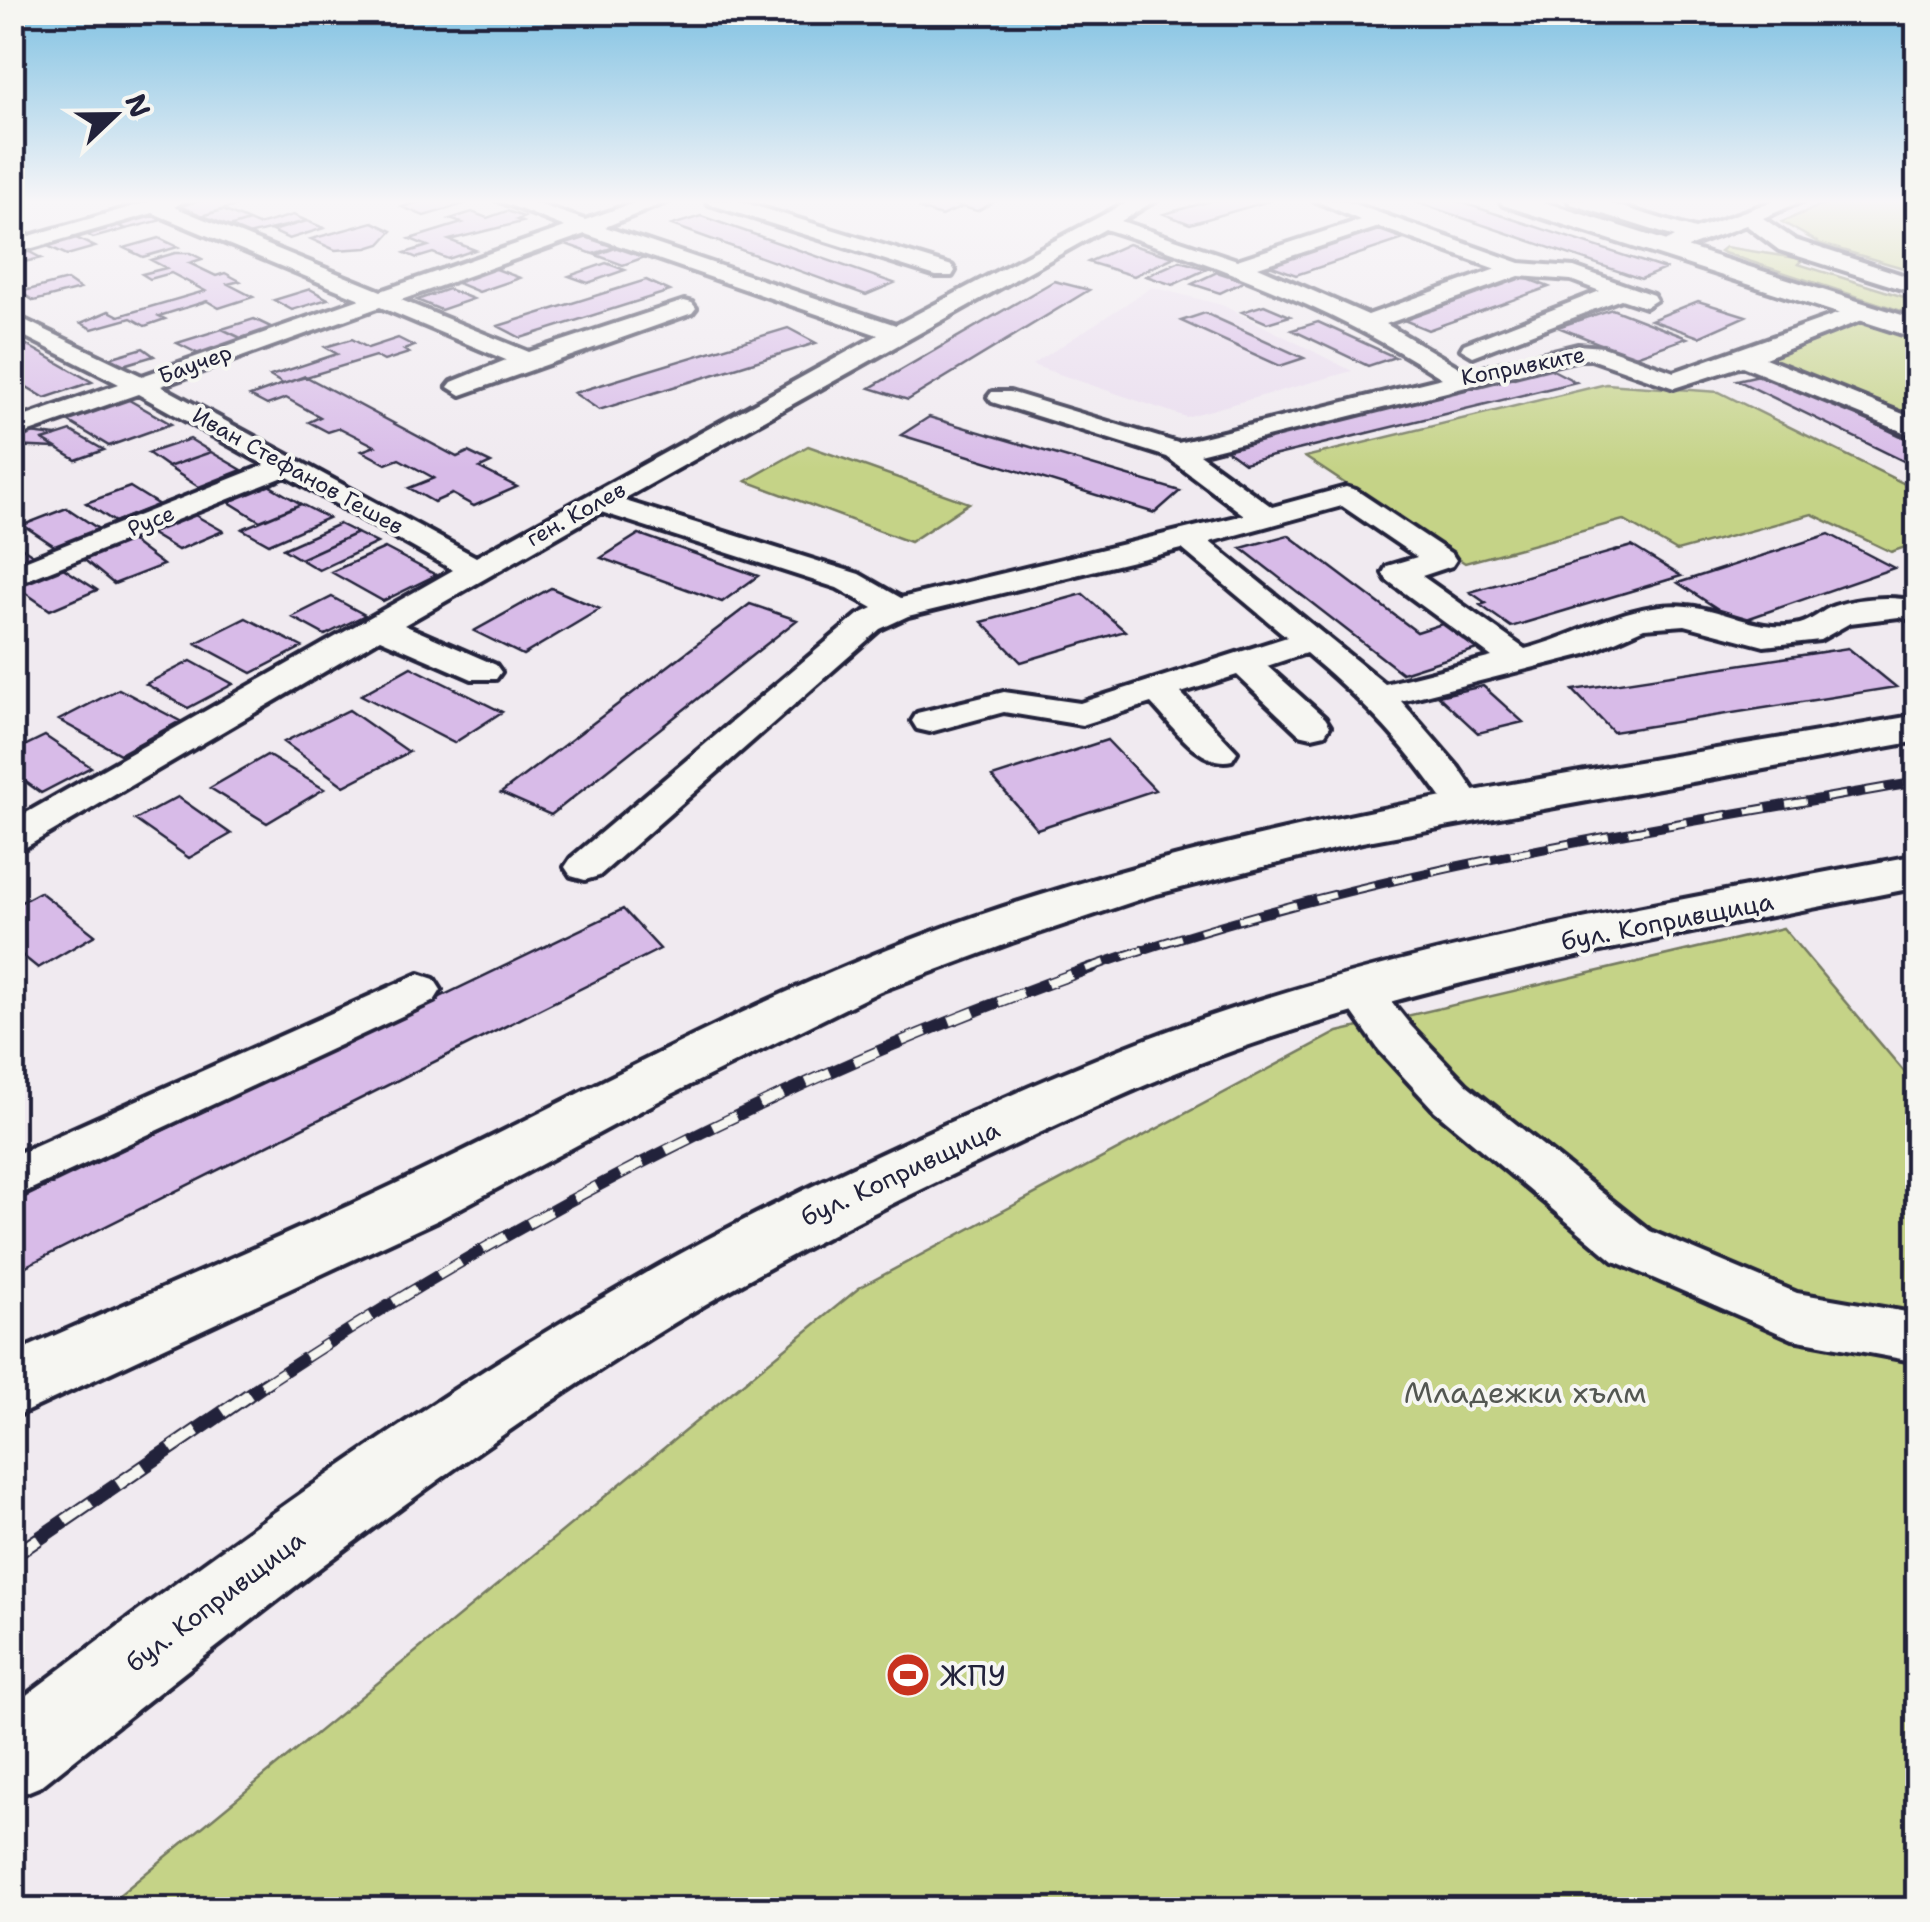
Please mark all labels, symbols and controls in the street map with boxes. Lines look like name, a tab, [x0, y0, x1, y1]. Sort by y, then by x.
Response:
north arrow	[65, 65, 165, 165]
text: N	[116, 88, 160, 123]
street label: Баучер	[154, 337, 236, 391]
street label: Копривките	[1459, 340, 1587, 392]
street label: Иван Стефанов Гешев	[187, 401, 409, 541]
street label: ген. Колев	[521, 475, 631, 553]
street label: Русе	[123, 499, 179, 543]
street label: бул. Копривщица	[1558, 884, 1777, 958]
street label: бул. Копривщица	[795, 1112, 1005, 1234]
park label: Младежки хълм	[1404, 1372, 1646, 1413]
street label: бул. Копривщица	[119, 1522, 312, 1680]
sports icon: ЖПУ	[885, 1652, 931, 1698]
place label: ЖПУ	[940, 1655, 1006, 1696]

